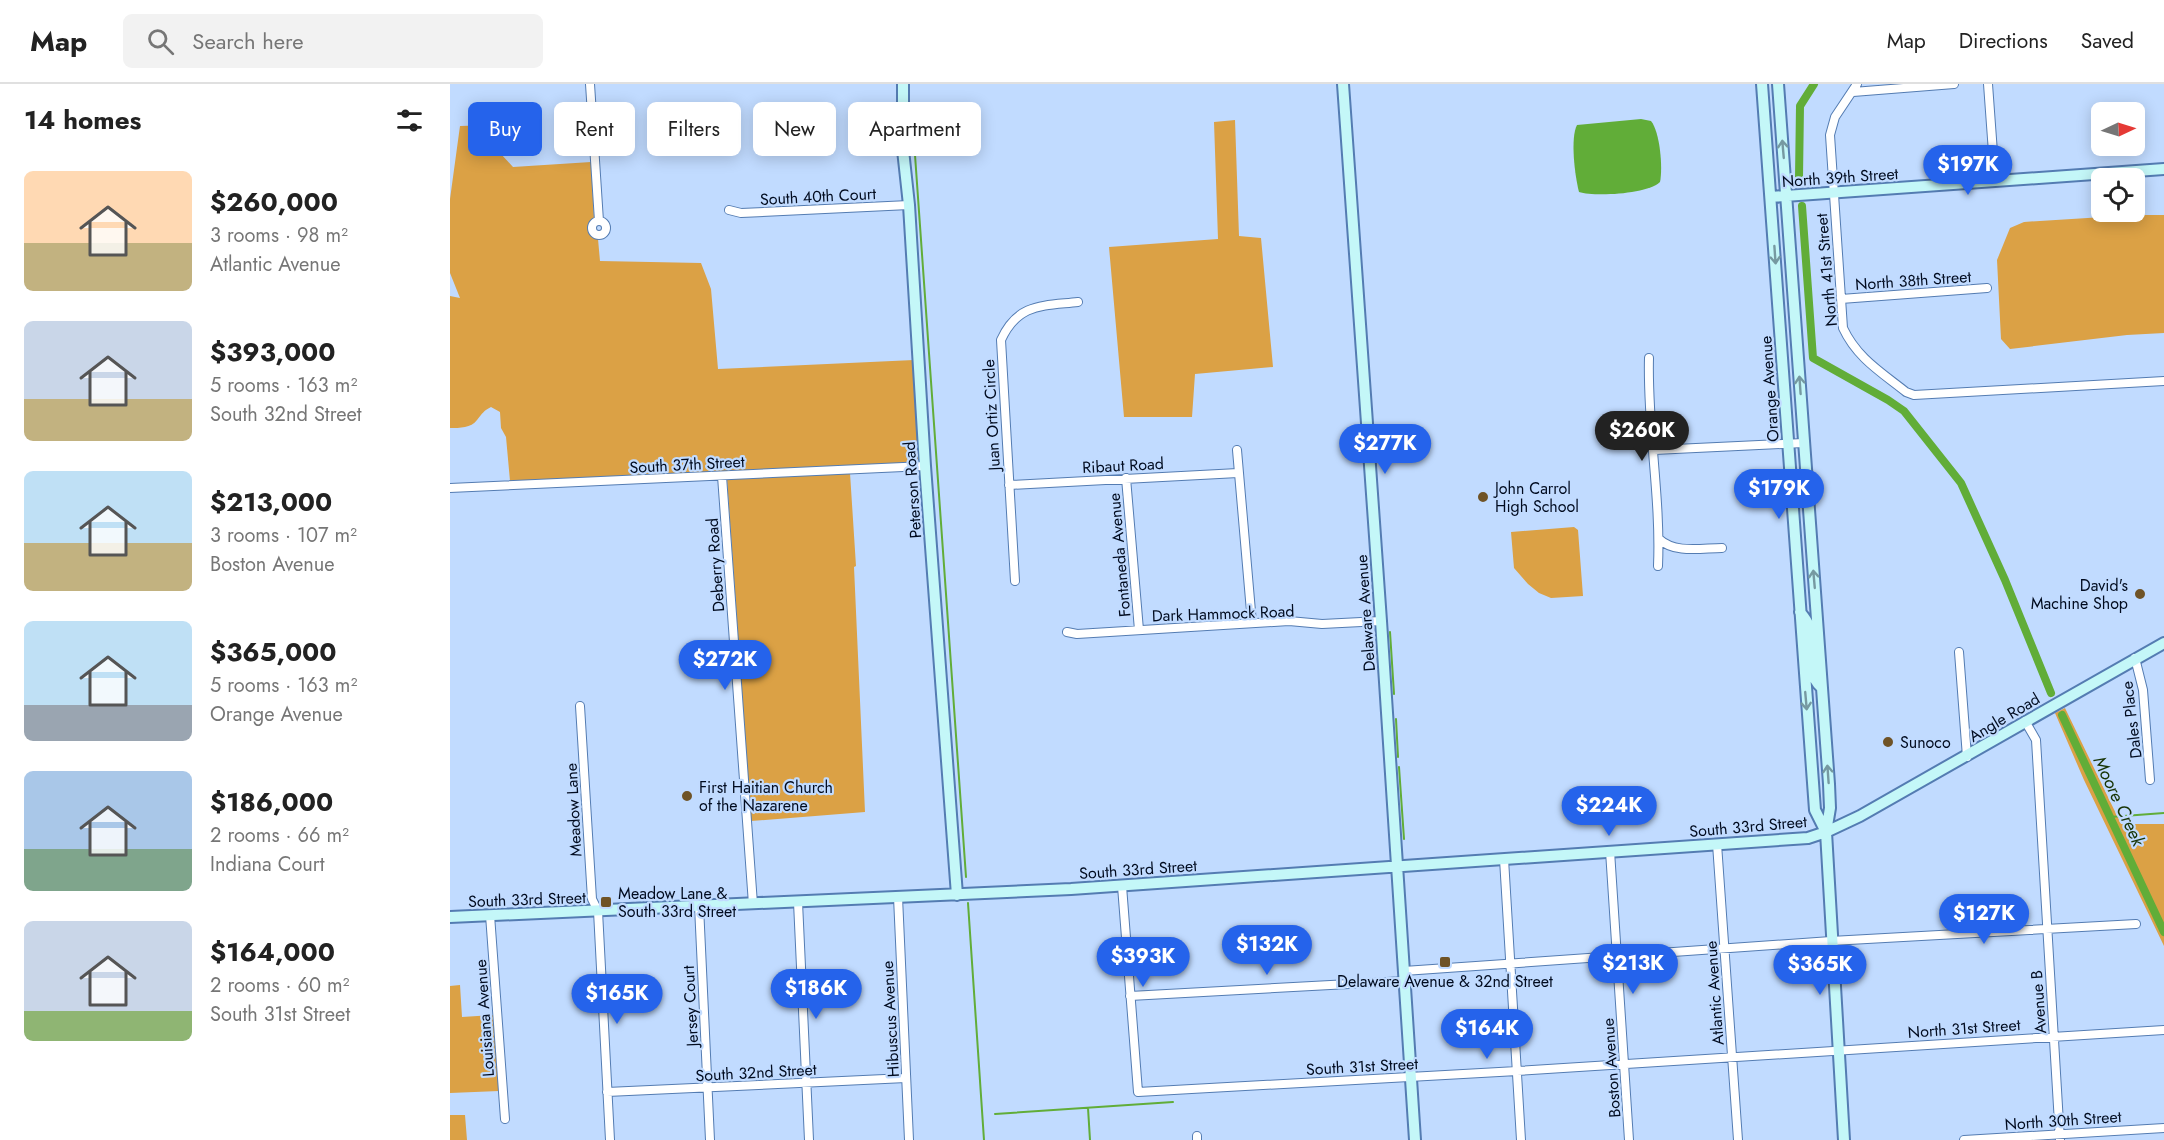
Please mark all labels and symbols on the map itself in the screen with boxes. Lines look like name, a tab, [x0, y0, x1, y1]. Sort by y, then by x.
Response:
north arrow	[2091, 102, 2145, 156]
one-way arrow	[1777, 139, 1788, 159]
pin: $197K	[1926, 145, 2010, 196]
street label: North 39th Street	[1781, 162, 1899, 193]
street label: South 40th Court	[759, 182, 877, 211]
street label: North 41st Street	[1810, 212, 1843, 327]
one-way arrow	[1770, 245, 1781, 265]
street label: North 38th Street	[1854, 265, 1972, 296]
street label: Orange Avenue	[1754, 335, 1785, 443]
street label: Juan Ortiz Circle	[977, 359, 1006, 473]
one-way arrow	[1794, 376, 1805, 395]
pin: $260K	[1600, 411, 1684, 462]
pin: $277K	[1343, 424, 1427, 475]
street label: Peterson Road	[898, 441, 927, 539]
street label: South 37th Street	[629, 450, 745, 479]
street label: Ribaut Road	[1082, 452, 1164, 479]
pin: $179K	[1737, 469, 1821, 520]
place label: John Carrol High School	[1493, 477, 1579, 518]
marker: John Carrol High School	[1476, 490, 1490, 504]
street label: Fontaneda Avenue	[1103, 492, 1136, 618]
street label: Deberry Road	[701, 517, 730, 613]
street label: Delaware Avenue	[1350, 554, 1381, 672]
one-way arrow	[1808, 570, 1819, 590]
place label: David's Machine Shop	[2031, 574, 2128, 615]
marker: David's Machine Shop	[2133, 587, 2147, 601]
street label: Dark Hammock Road	[1151, 600, 1295, 627]
pin: $272K	[683, 640, 767, 691]
street label: Dales Place	[2115, 680, 2148, 760]
street label: Angle Road	[1964, 687, 2044, 748]
one-way arrow	[1801, 691, 1812, 711]
place label: Sunoco	[1900, 731, 1951, 754]
marker: Sunoco	[1881, 735, 1895, 749]
water label: Moore Creek	[2087, 752, 2152, 852]
street label: Meadow Lane	[560, 763, 587, 857]
one-way arrow	[1822, 764, 1833, 784]
place label: First Haitian Church of the Nazarene	[699, 776, 833, 817]
pin: $224K	[1567, 786, 1651, 837]
marker: First Haitian Church of the Nazarene	[680, 789, 694, 803]
street label: South 33rd Street	[1688, 810, 1808, 843]
street label: South 33rd Street	[1078, 854, 1198, 885]
place label: Meadow Lane & South 33rd Street	[618, 882, 736, 923]
street label: South 33rd Street	[468, 886, 587, 913]
pin: $127K	[1942, 894, 2026, 945]
marker: Meadow Lane & South 33rd Street	[599, 895, 613, 909]
pin: $132K	[1225, 925, 1309, 976]
pin: $393K	[1101, 937, 1185, 988]
street label: Atlantic Avenue	[1699, 940, 1730, 1046]
pin: $213K	[1591, 944, 1675, 995]
pin: $365K	[1778, 945, 1862, 996]
marker: Delaware Avenue & 32nd Street	[1438, 955, 1452, 969]
street label: Louisiana Avenue	[469, 959, 500, 1077]
street label: Hibuscus Avenue	[876, 960, 905, 1078]
street label: Jersey Court	[677, 965, 704, 1049]
pin: $186K	[774, 969, 858, 1020]
street label: Avenue B	[2025, 969, 2052, 1034]
place label: Delaware Avenue & 32nd Street	[1337, 970, 1553, 993]
pin: $165K	[575, 974, 659, 1025]
pin: $164K	[1445, 1009, 1529, 1060]
street label: North 31st Street	[1907, 1013, 2021, 1044]
street label: Boston Avenue	[1597, 1017, 1626, 1119]
street label: South 31st Street	[1305, 1052, 1419, 1081]
street label: South 32nd Street	[695, 1058, 817, 1087]
street label: North 30th Street	[2004, 1105, 2122, 1136]

